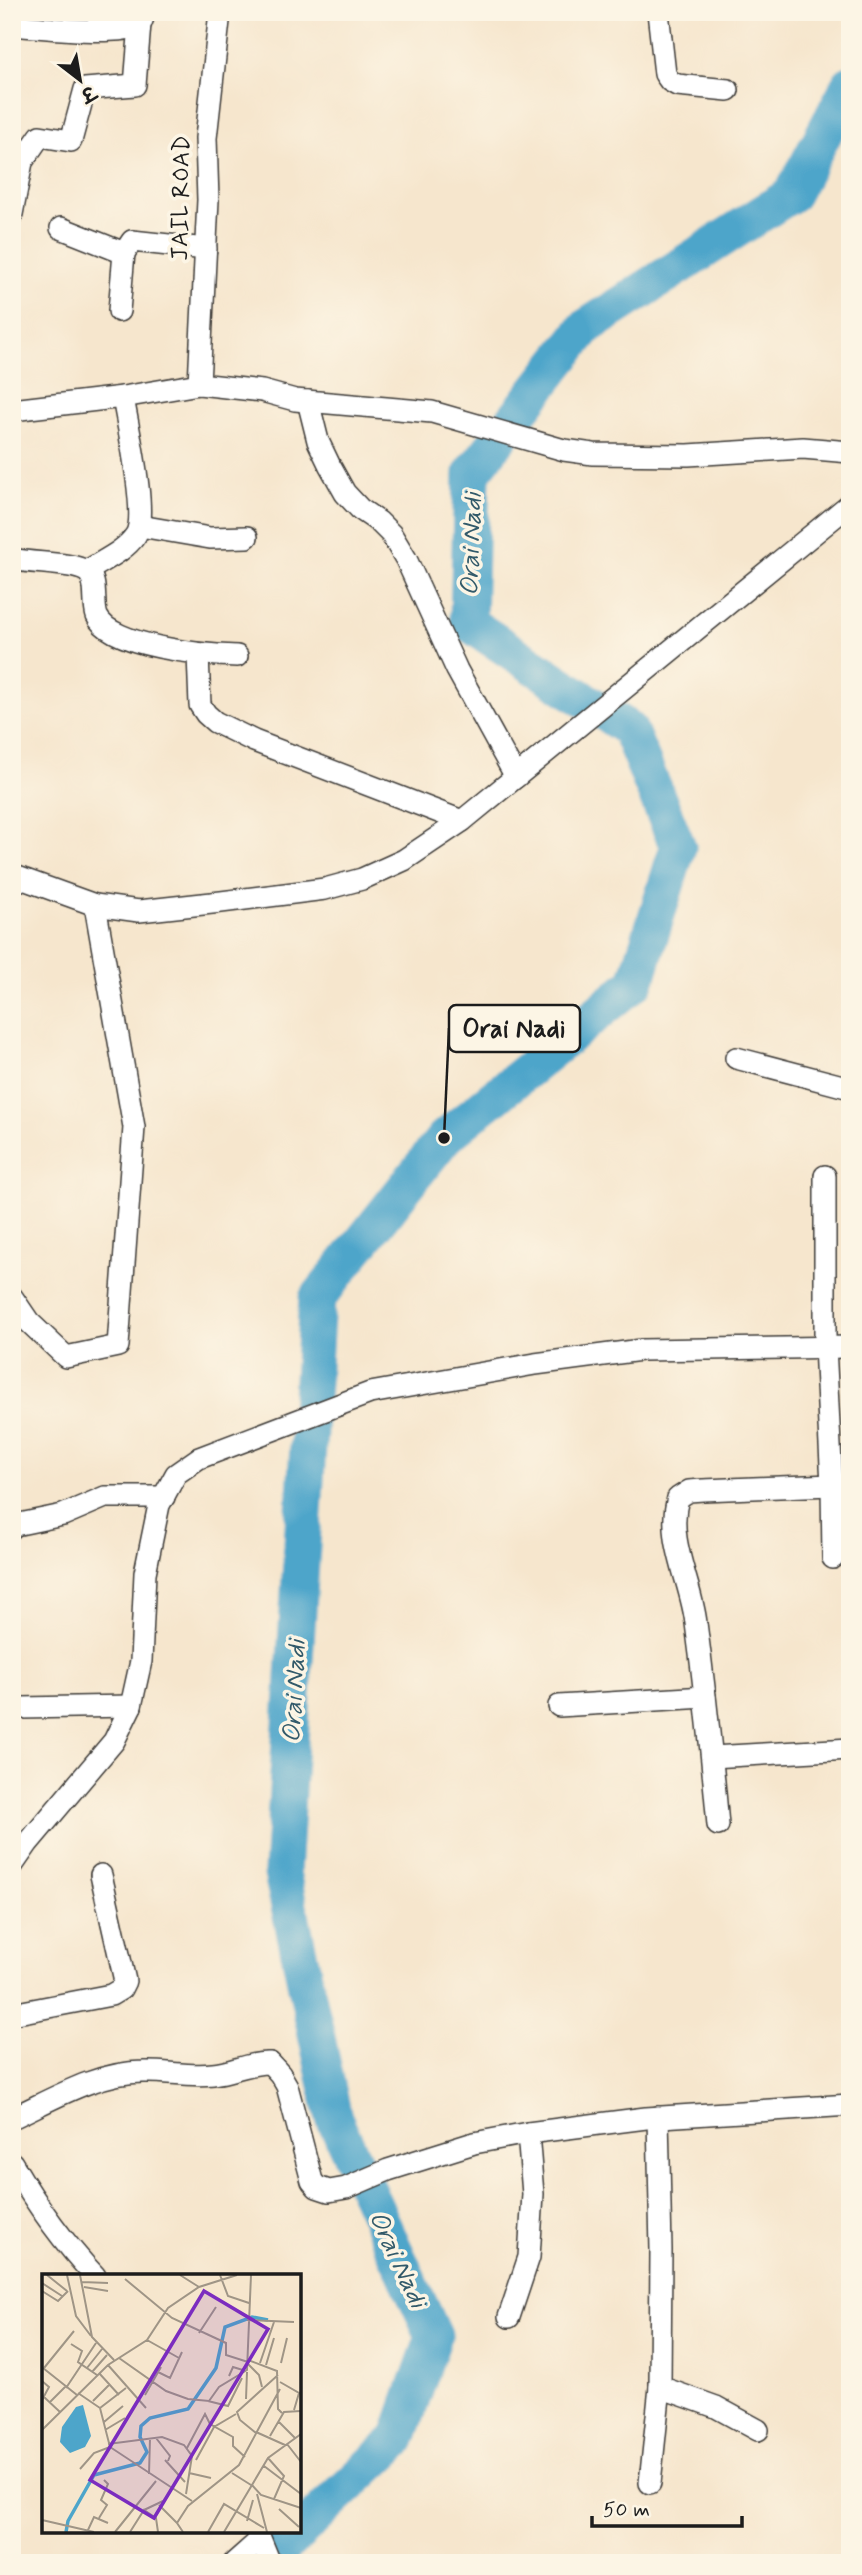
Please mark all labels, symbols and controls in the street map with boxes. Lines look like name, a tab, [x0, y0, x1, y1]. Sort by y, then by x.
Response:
north arrow	[46, 46, 116, 116]
text: उ	[74, 78, 102, 108]
street label: JAIL ROAD	[165, 135, 198, 261]
water label: Orai Nadi	[453, 490, 491, 596]
callout: Orai Nadi	[449, 1005, 580, 1052]
text: Orai Nadi	[462, 1013, 566, 1047]
water label: Orai Nadi	[275, 1637, 315, 1744]
water label: Orai Nadi	[360, 2206, 435, 2316]
inset map	[42, 2274, 301, 2533]
scale bar	[592, 2484, 743, 2528]
text: 50 m	[603, 2496, 650, 2524]

